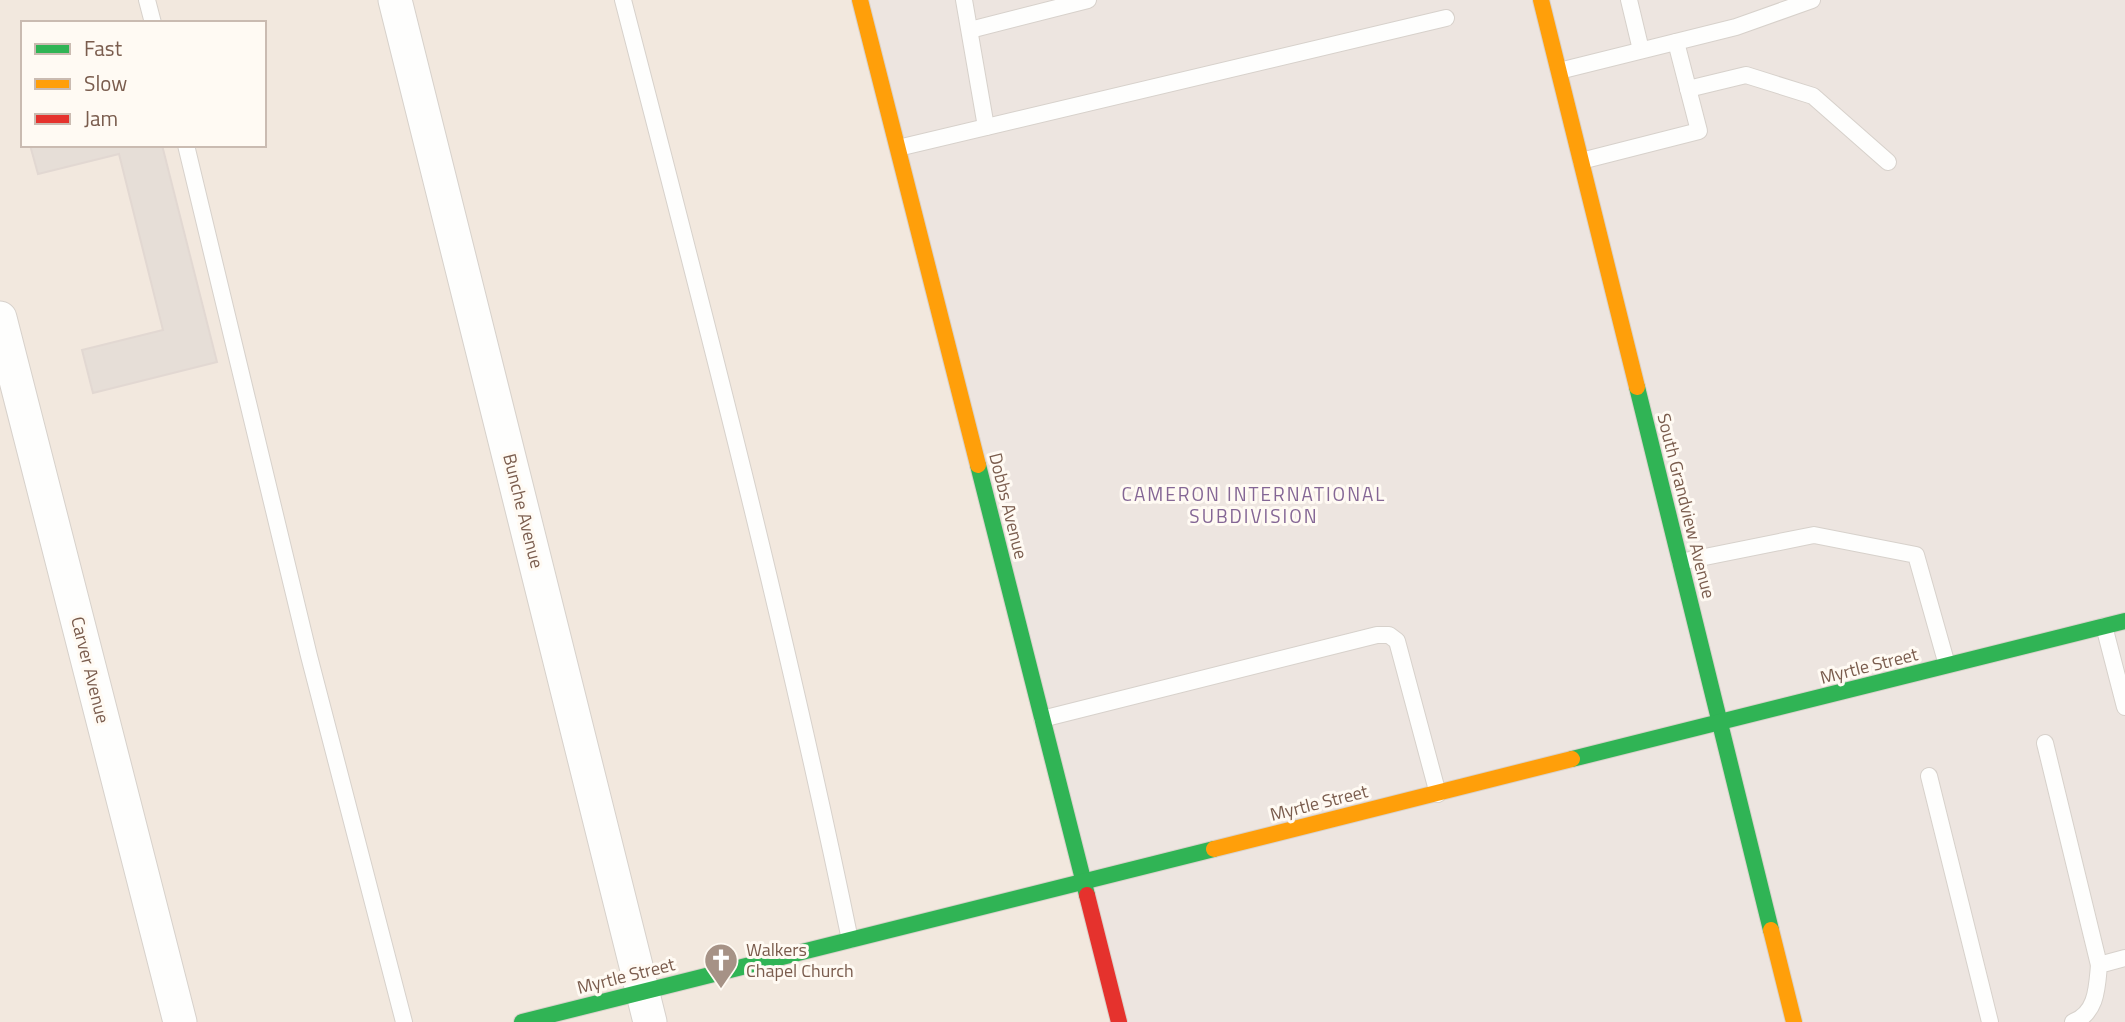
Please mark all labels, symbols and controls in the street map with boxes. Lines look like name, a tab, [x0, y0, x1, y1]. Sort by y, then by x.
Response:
legend	[21, 21, 266, 147]
text: Fast	[84, 32, 123, 64]
text: Slow	[84, 67, 127, 99]
text: Jam	[84, 102, 118, 134]
street label: South Grandview Avenue	[1650, 410, 1723, 601]
street label: Dobbs Avenue	[982, 450, 1035, 562]
street label: Bunche Avenue	[496, 451, 551, 571]
district label: CAMERON INTERNATIONAL SUBDIVISION	[1122, 479, 1386, 530]
street label: Carver Avenue	[64, 614, 117, 726]
street label: Myrtle Street	[1817, 640, 1921, 691]
street label: Myrtle Street	[1267, 777, 1371, 828]
place label: Walkers Chapel Church	[746, 936, 854, 984]
church icon: Walkers Chapel Church	[702, 941, 740, 990]
street label: Myrtle Street	[574, 950, 678, 1001]

